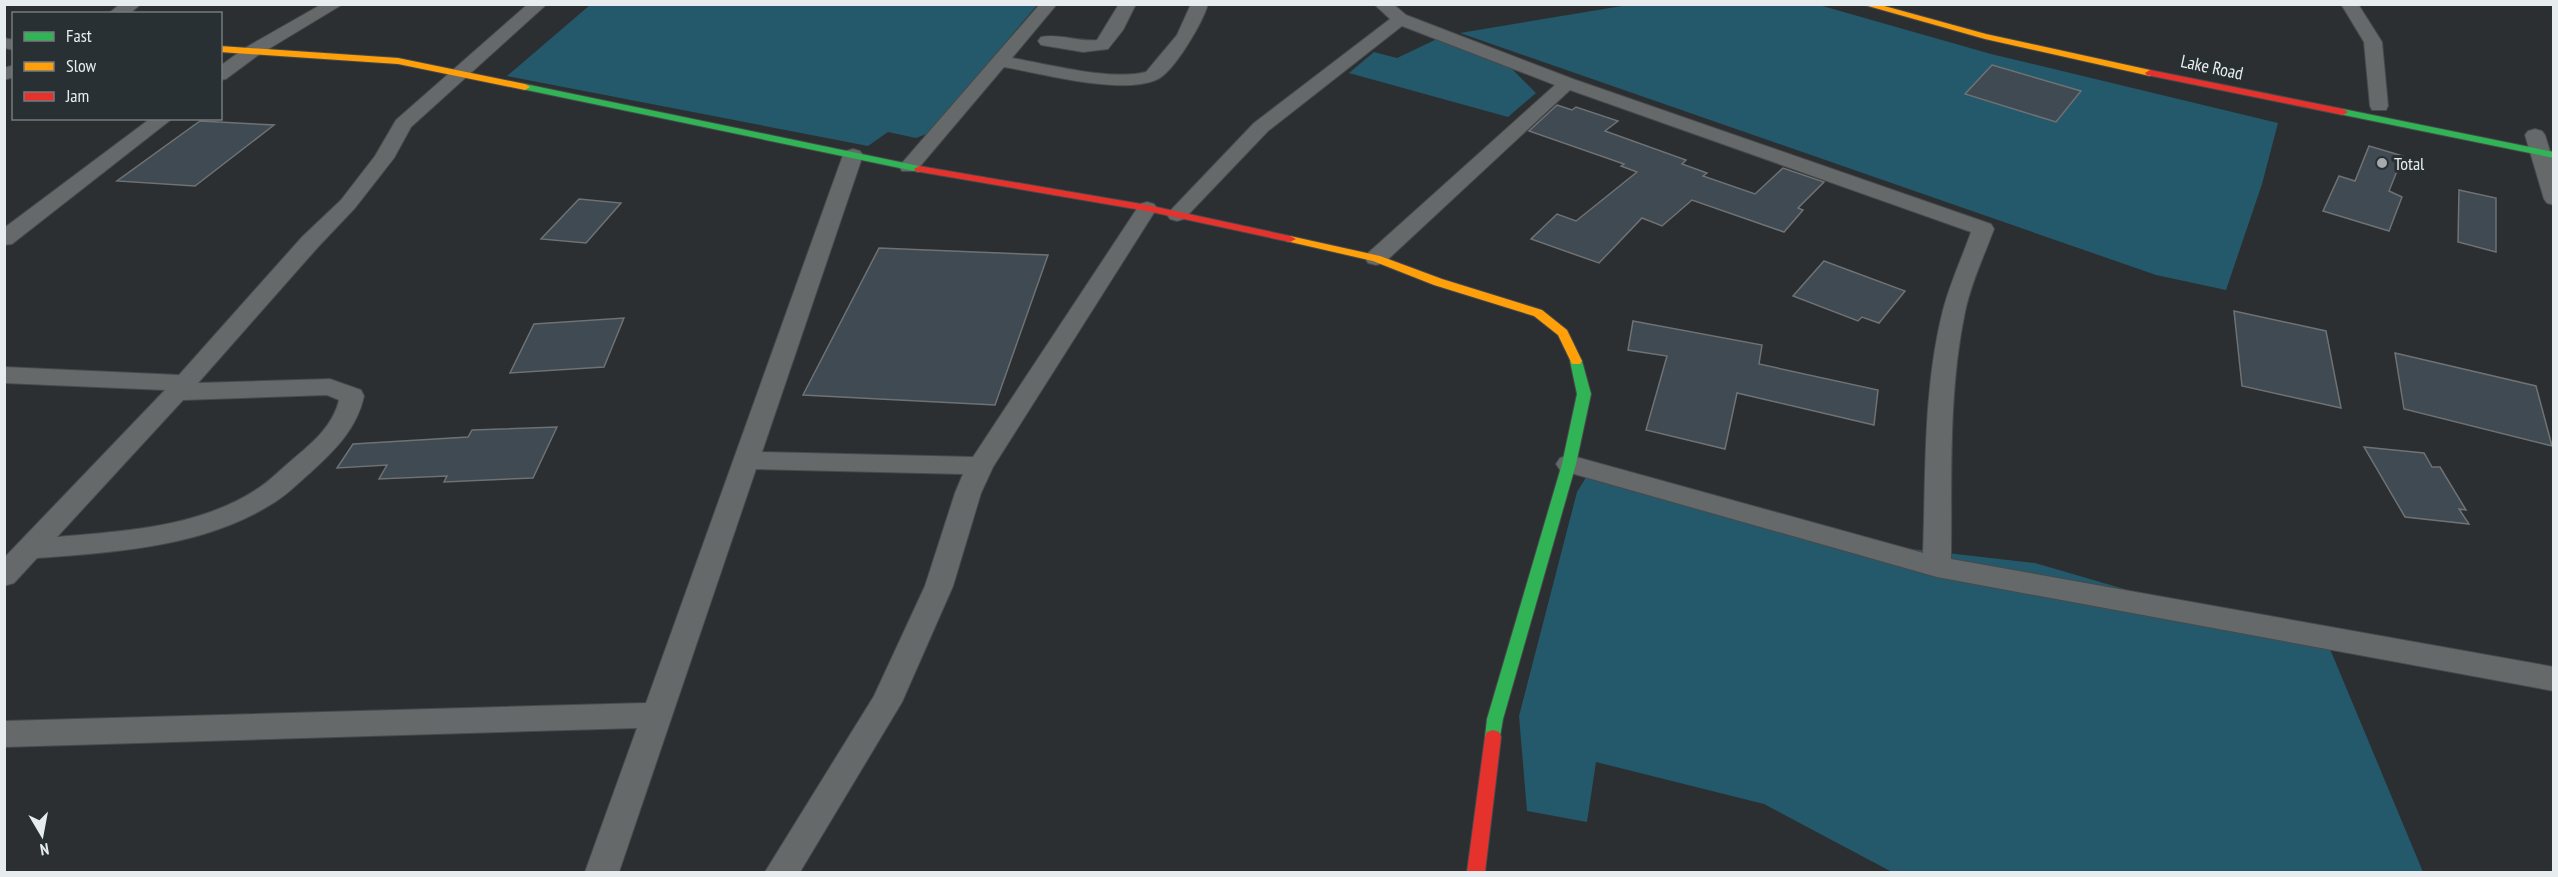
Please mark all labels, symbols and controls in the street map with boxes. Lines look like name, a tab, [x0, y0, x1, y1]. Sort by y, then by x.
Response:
legend	[12, 12, 222, 120]
text: Fast	[66, 24, 92, 47]
street label: Lake Road	[2179, 49, 2245, 85]
text: Slow	[66, 54, 97, 77]
text: Jam	[65, 84, 89, 107]
place label: Total	[2394, 152, 2425, 175]
marker: Total	[2375, 156, 2389, 170]
north arrow	[12, 805, 72, 865]
text: N	[39, 839, 51, 860]

